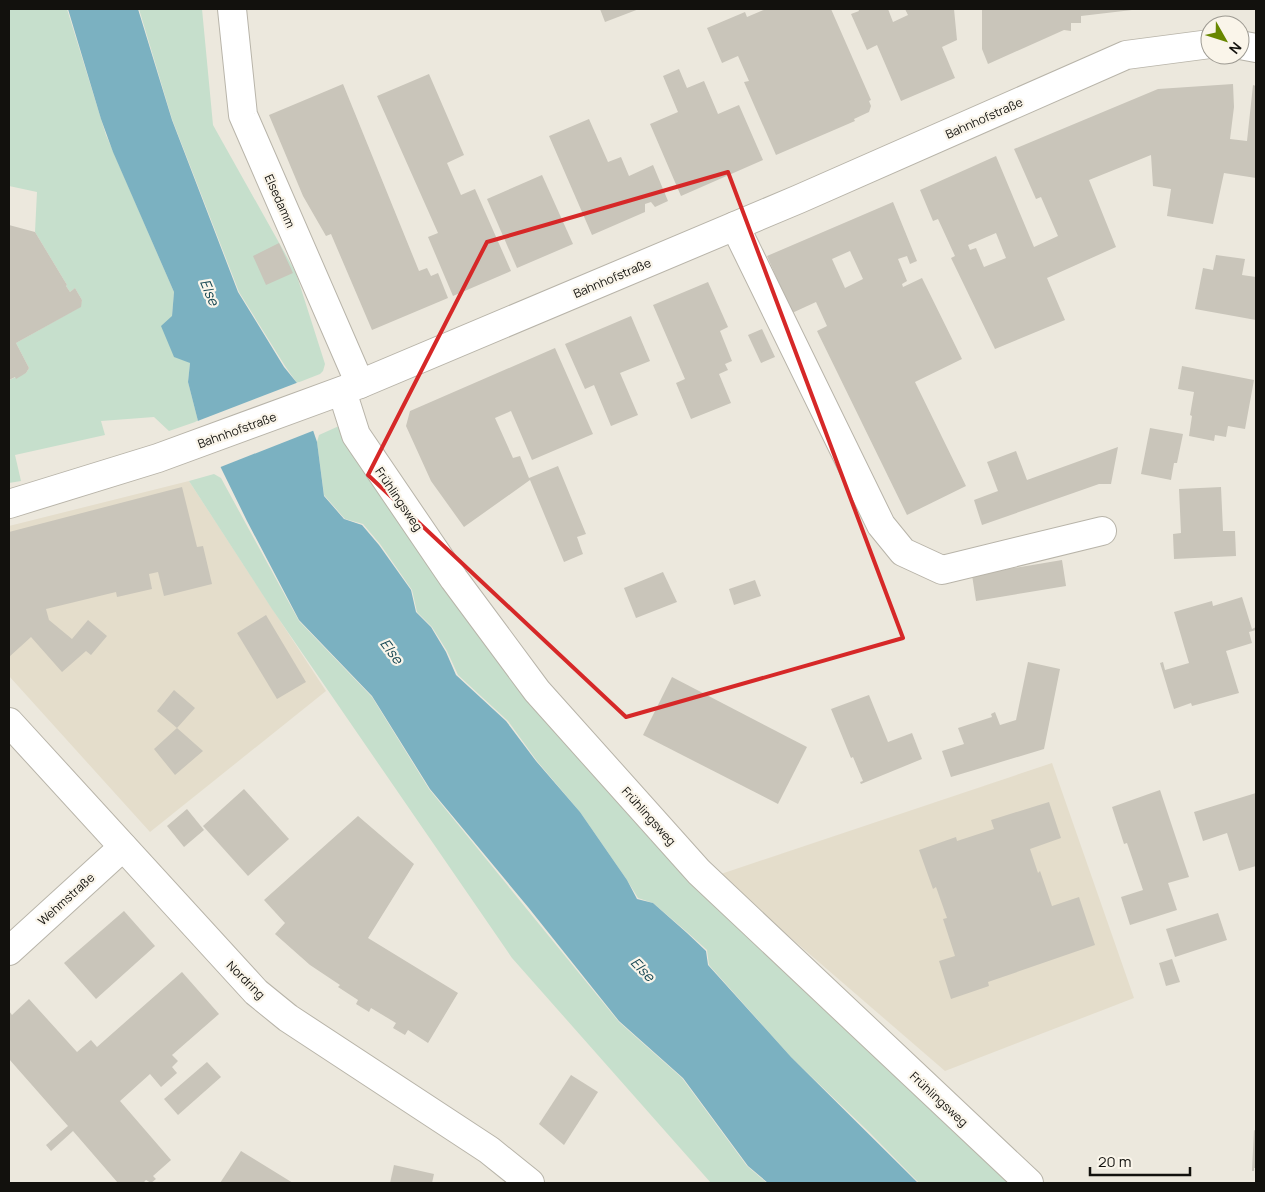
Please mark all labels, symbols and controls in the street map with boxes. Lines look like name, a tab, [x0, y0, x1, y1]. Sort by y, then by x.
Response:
north arrow	[1200, 15, 1250, 65]
text: N	[1225, 39, 1246, 58]
street label: Bahnhofstraße	[943, 93, 1025, 143]
street label: Elsedamm	[261, 171, 299, 231]
street label: Bahnhofstraße	[571, 254, 653, 302]
water label: Else	[196, 276, 224, 309]
street label: Bahnhofstraße	[195, 408, 279, 452]
street label: Frühlingsweg	[371, 464, 427, 534]
water label: Else	[376, 635, 408, 668]
street label: Frühlingsweg	[618, 783, 680, 849]
street label: Wehmstraße	[34, 869, 98, 929]
water label: Else	[627, 953, 660, 986]
street label: Nordring	[223, 957, 269, 1003]
street label: Frühlingsweg	[906, 1068, 972, 1130]
scale bar	[1090, 1144, 1190, 1176]
text: 20 m	[1098, 1151, 1131, 1172]

